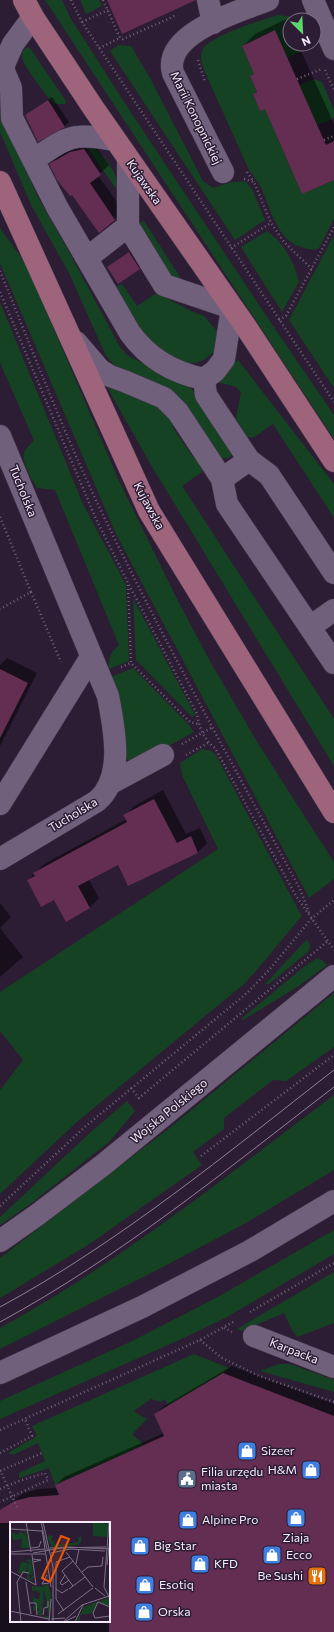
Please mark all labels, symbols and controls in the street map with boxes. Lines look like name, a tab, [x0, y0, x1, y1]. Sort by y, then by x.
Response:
north arrow	[282, 12, 322, 52]
text: N	[300, 34, 313, 49]
street label: Marii Konopnickiej	[168, 69, 225, 166]
street label: Kujawska	[124, 156, 165, 207]
street label: Tucholska	[7, 463, 41, 519]
street label: Kujawska	[132, 479, 168, 532]
street label: Tucholska	[45, 794, 100, 834]
street label: Wojska Polskiego	[127, 1075, 210, 1145]
street label: Karpacka	[268, 1334, 321, 1366]
shop icon: Sizeer	[236, 1440, 258, 1462]
place label: Sizeer	[261, 1443, 295, 1457]
shop icon: H&M	[300, 1459, 322, 1481]
place label: H&M	[268, 1462, 297, 1476]
place label: Filia urzędu miasta	[201, 1464, 263, 1492]
public building icon: Filia urzędu miasta	[176, 1468, 198, 1490]
shop icon: Ziaja	[285, 1507, 307, 1529]
shop icon: Alpine Pro	[177, 1509, 199, 1531]
place label: Alpine Pro	[202, 1512, 258, 1526]
inset map	[10, 1522, 110, 1622]
place label: Ziaja	[283, 1530, 309, 1544]
shop icon: Big Star	[129, 1535, 151, 1557]
place label: Big Star	[154, 1538, 197, 1552]
shop icon: Ecco	[261, 1544, 283, 1566]
place label: Ecco	[286, 1547, 312, 1561]
shop icon: KFD	[189, 1553, 211, 1575]
place label: KFD	[214, 1556, 238, 1570]
restaurant icon: Be Sushi	[306, 1565, 328, 1587]
place label: Be Sushi	[257, 1568, 303, 1582]
shop icon: Esotiq	[134, 1574, 156, 1596]
place label: Esotiq	[159, 1577, 194, 1591]
shop icon: Orska	[133, 1601, 155, 1623]
place label: Orska	[158, 1604, 191, 1618]

